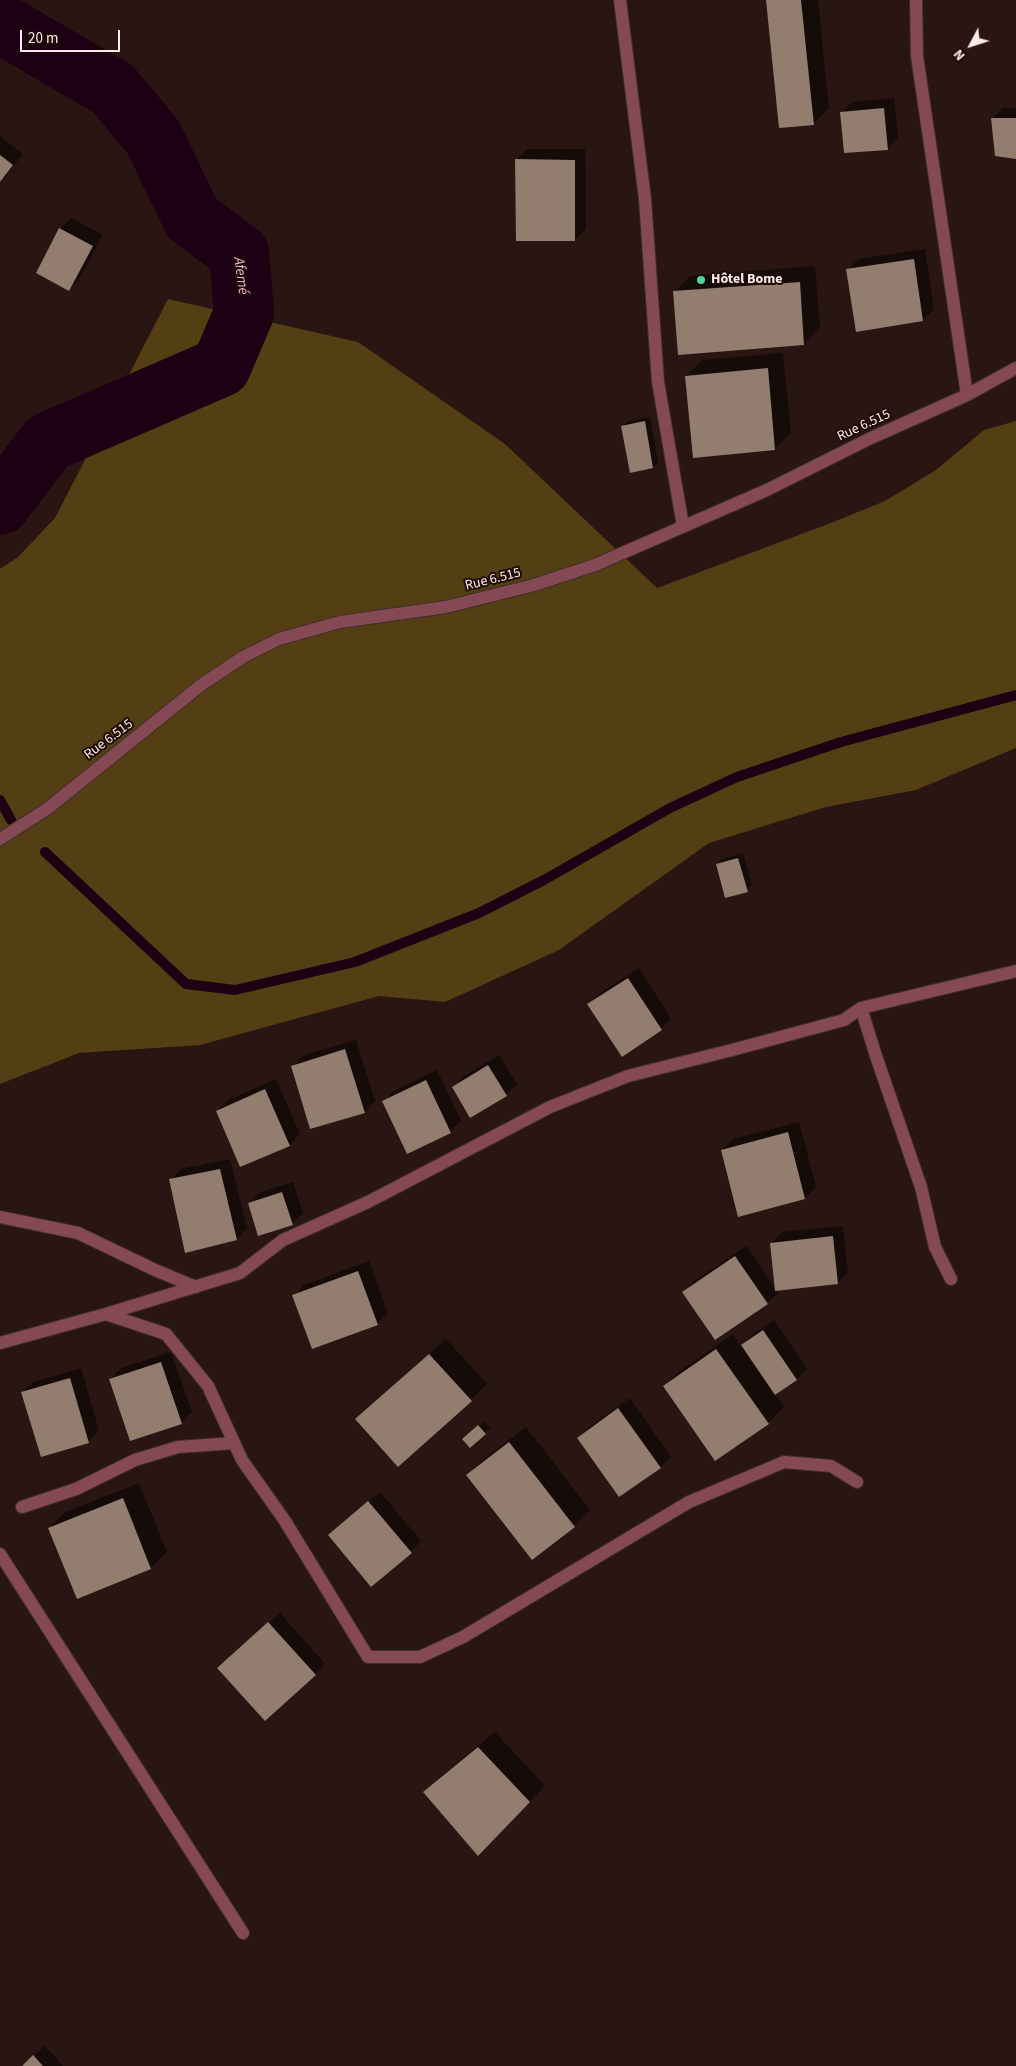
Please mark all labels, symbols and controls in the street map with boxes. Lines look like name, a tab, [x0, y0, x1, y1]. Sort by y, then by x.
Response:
scale bar	[22, 20, 122, 52]
north arrow	[946, 20, 996, 70]
text: 20 m	[28, 28, 58, 49]
text: N	[949, 45, 970, 65]
water label: Afemé	[228, 256, 252, 296]
place label: Hôtel Bome	[711, 272, 782, 288]
marker: Hôtel Bome	[695, 274, 707, 286]
street label: Rue 6.515	[835, 406, 893, 446]
street label: Rue 6.515	[463, 565, 523, 595]
street label: Rue 6.515	[81, 716, 137, 764]

